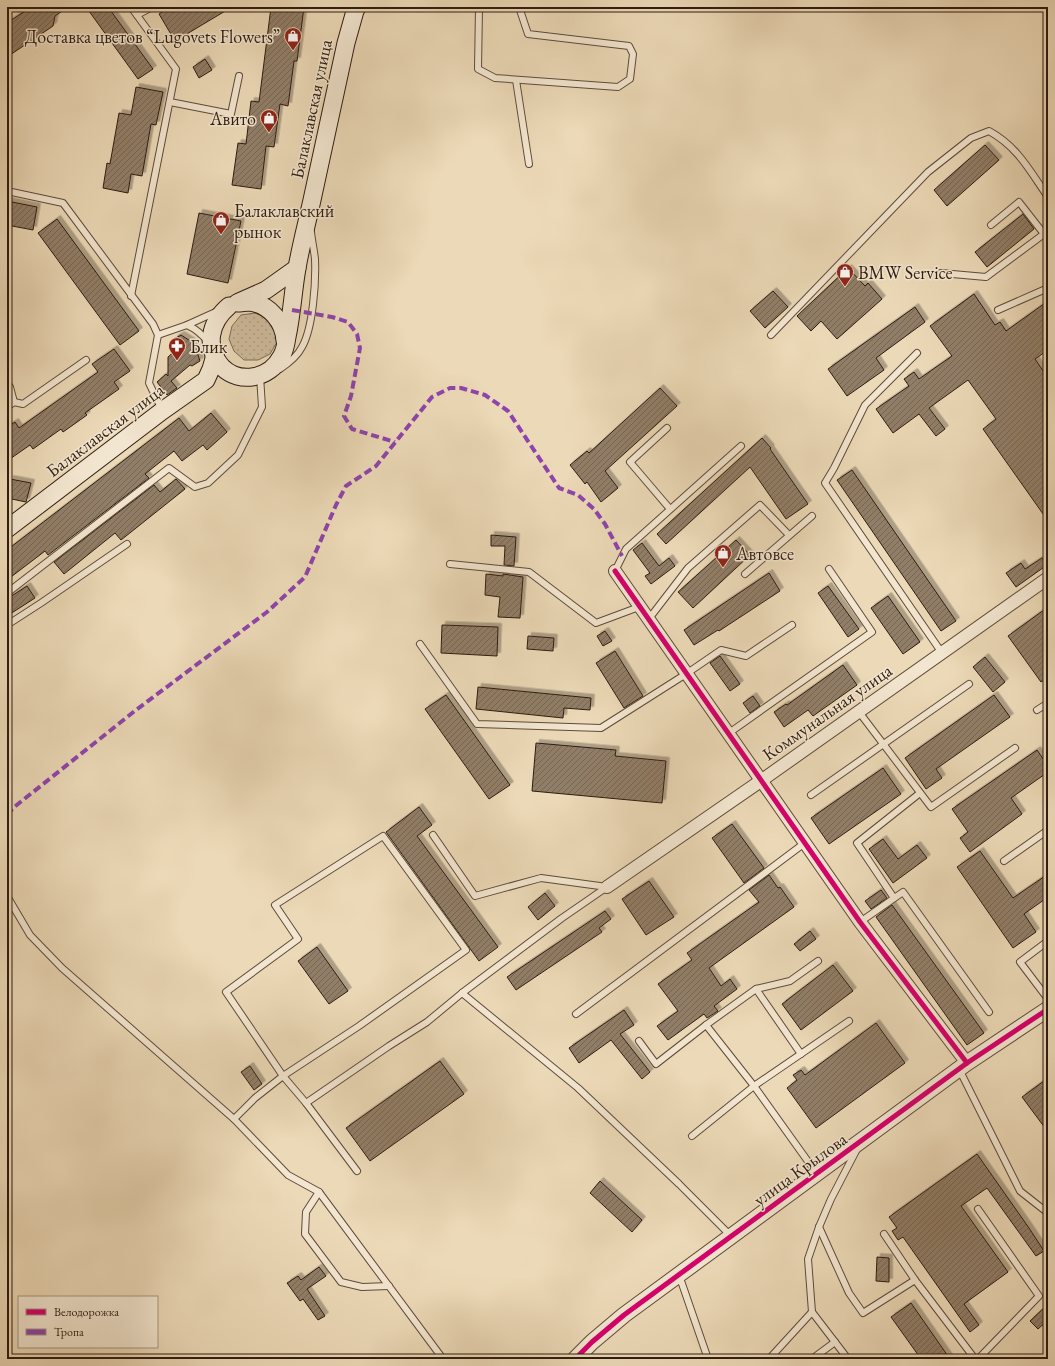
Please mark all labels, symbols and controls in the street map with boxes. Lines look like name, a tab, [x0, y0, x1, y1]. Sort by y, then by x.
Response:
place label: Доставка цветов “Lugovets Flowers”	[25, 25, 280, 48]
shop icon: Доставка цветов “Lugovets Flowers”	[283, 26, 303, 51]
street label: Балаклавская улица	[285, 36, 337, 181]
place label: Авито	[209, 107, 256, 130]
shop icon: Авито	[259, 108, 279, 133]
place label: Балаклавский рынок	[234, 199, 335, 243]
shop icon: Балаклавский рынок	[211, 210, 231, 235]
place label: BMW Service	[858, 261, 953, 284]
shop icon: BMW Service	[835, 262, 855, 287]
place label: Блик	[190, 335, 228, 358]
pharmacy icon: Блик	[167, 336, 187, 361]
street label: Балаклавская улица	[41, 378, 169, 482]
place label: Автовсе	[735, 542, 794, 565]
shop icon: Автовсе	[713, 543, 733, 568]
street label: Коммунальная улица	[758, 658, 897, 765]
street label: улица Крылова	[749, 1127, 852, 1211]
legend	[18, 1296, 158, 1348]
text: Велодорожка	[54, 1304, 119, 1320]
text: Тропа	[54, 1324, 84, 1340]

